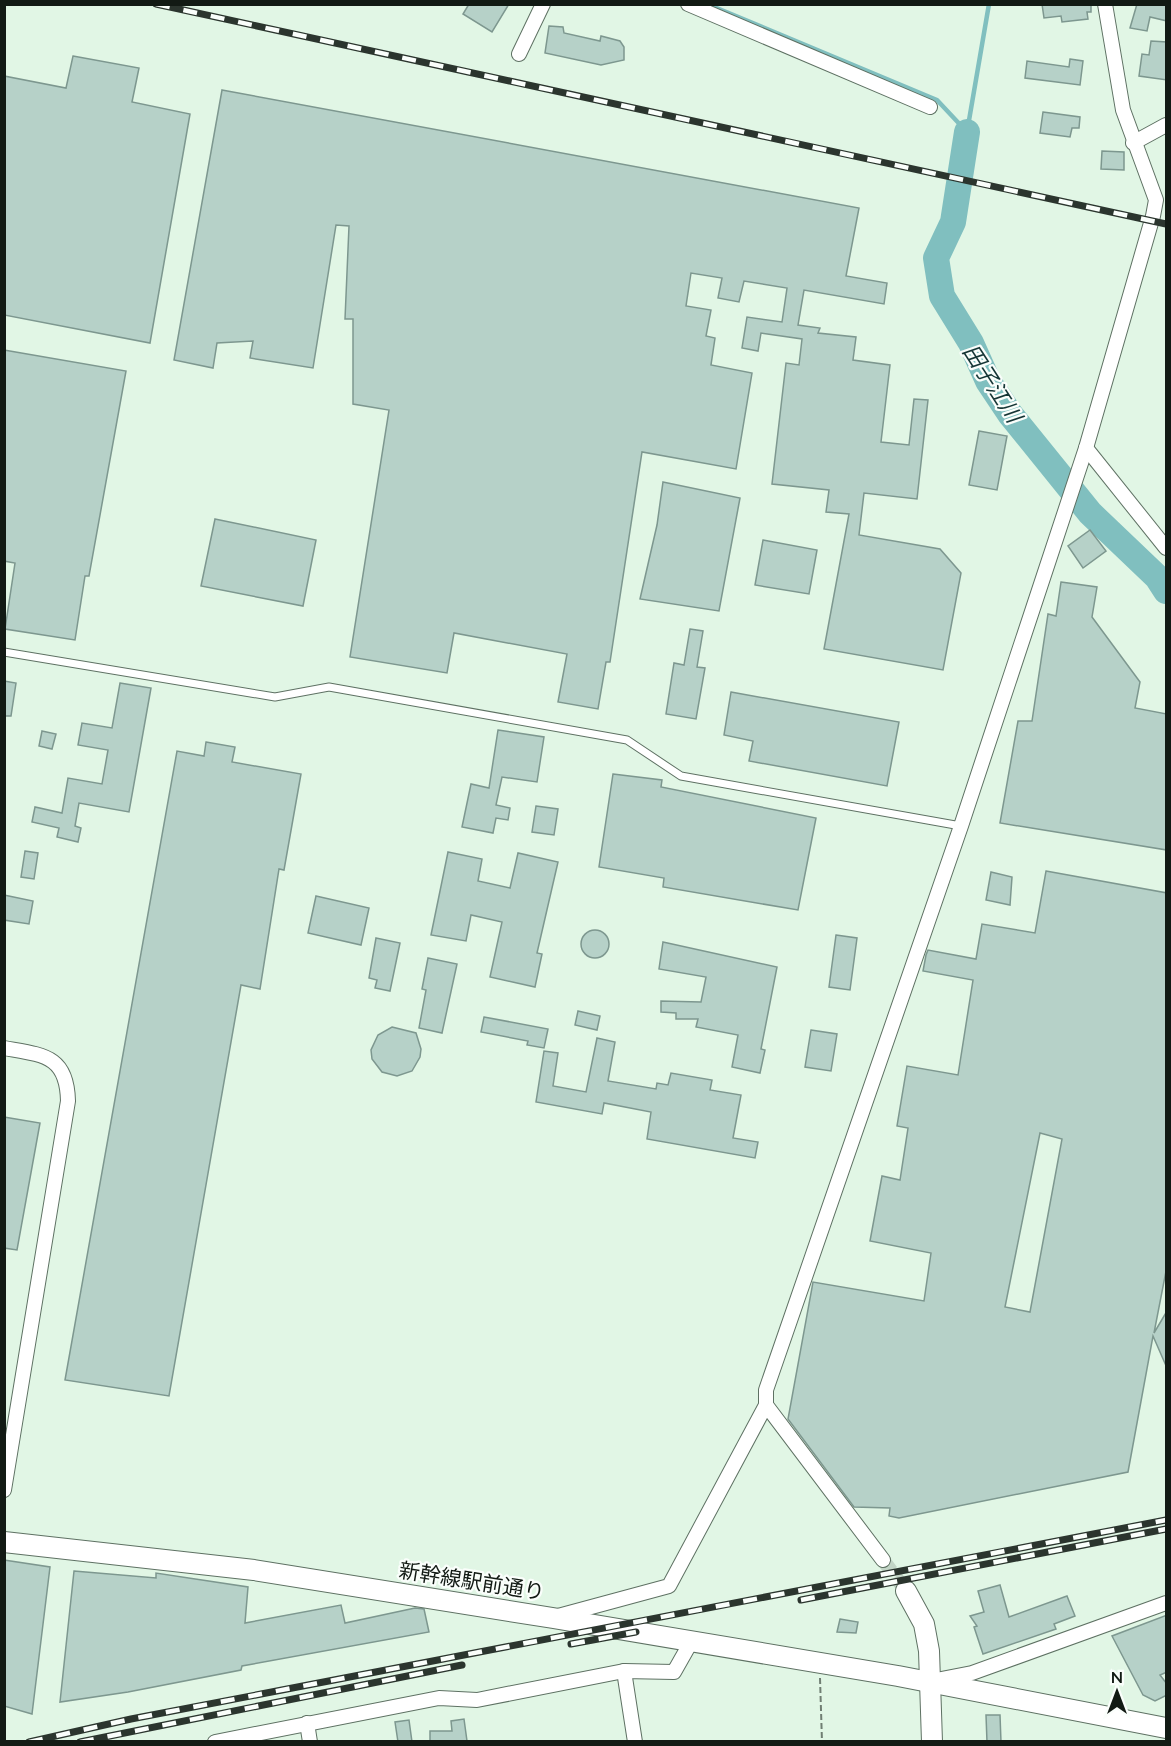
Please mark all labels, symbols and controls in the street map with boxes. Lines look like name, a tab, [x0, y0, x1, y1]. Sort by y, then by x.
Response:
water label: 田子江川	[958, 339, 1029, 429]
street label: 新幹線駅前通り	[397, 1556, 547, 1604]
north arrow	[1087, 1662, 1147, 1722]
text: N	[1111, 1667, 1123, 1686]

